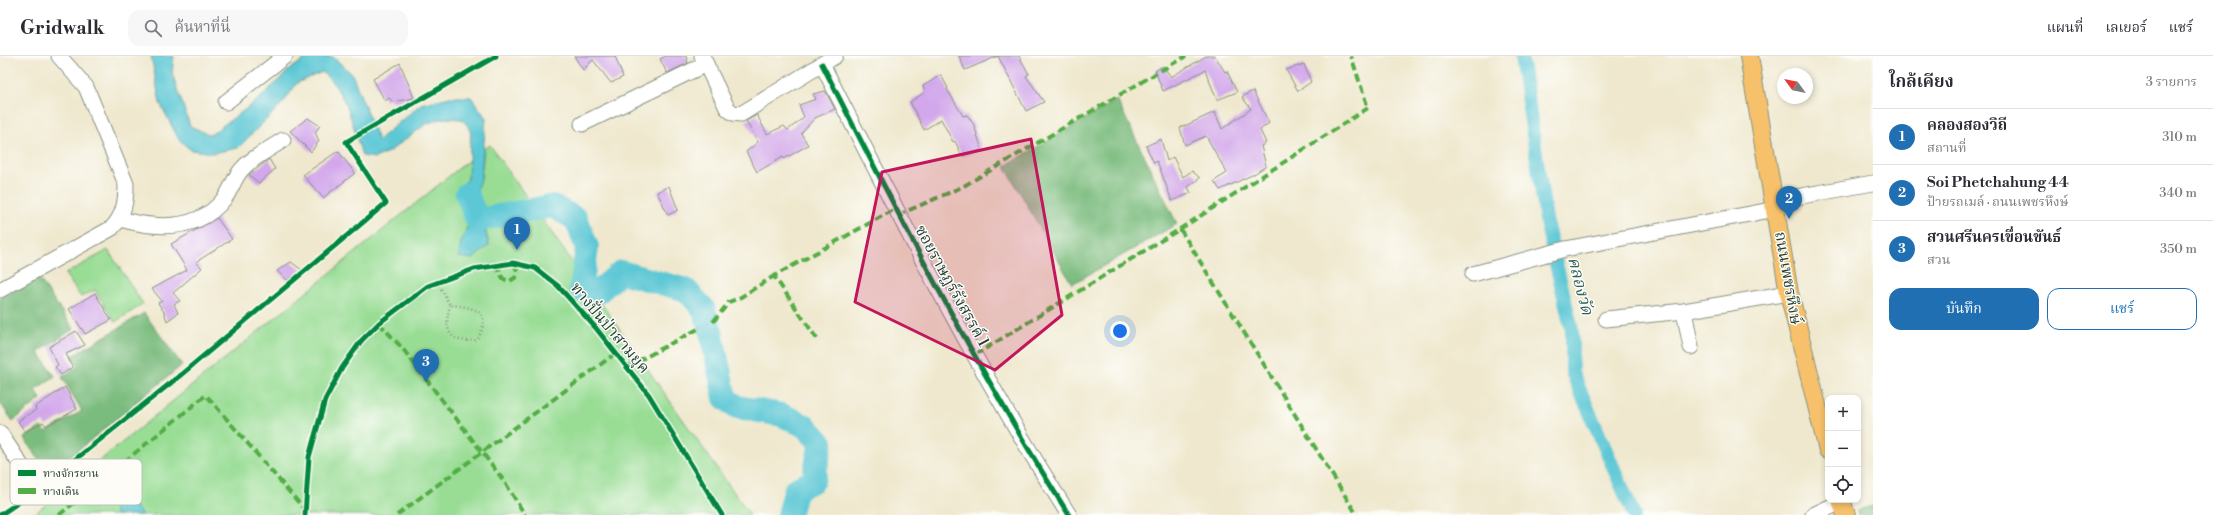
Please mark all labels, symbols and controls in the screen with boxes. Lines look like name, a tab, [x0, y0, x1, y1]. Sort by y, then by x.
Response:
search box	[128, 10, 408, 46]
text: Gridwalk	[20, 16, 104, 40]
icon: search	[142, 17, 164, 39]
text: ค้นหาที่นี่	[174, 18, 230, 37]
text: แผนที่	[2047, 19, 2083, 37]
text: เลเยอร์	[2105, 19, 2147, 37]
text: แชร์	[2169, 19, 2193, 37]
north arrow	[1777, 68, 1813, 104]
text: ใกล้เคียง	[1889, 71, 1954, 93]
text: 3 รายการ	[2146, 74, 2197, 90]
text: คลองสองวิถี	[1927, 116, 2007, 135]
text: 1	[1899, 129, 1905, 145]
text: 310 m	[2162, 129, 2197, 145]
text: สถานที่	[1927, 140, 1966, 156]
text: Soi Phetchahung 44	[1927, 173, 2069, 192]
text: 2	[1898, 185, 1906, 201]
text: 340 m	[2159, 185, 2197, 201]
pin: 2	[1776, 186, 1802, 219]
text: ป้ายรถเมล์ · ถนนเพชรหึงษ์	[1927, 194, 2069, 210]
pin: 1	[504, 217, 530, 250]
street label: ซอยราษฎร์รังสรรค์ 1	[910, 222, 994, 350]
text: สวนศรีนครเขื่อนขันธ์	[1927, 228, 2061, 247]
street label: ถนนเพชรหึงษ์	[1770, 230, 1806, 326]
text: 3	[1898, 241, 1906, 257]
text: 350 m	[2160, 241, 2197, 257]
text: สวน	[1927, 252, 1950, 268]
water label: คลองวัด	[1562, 255, 1598, 318]
street label: ทางปั่นป่าสามยุค	[565, 277, 655, 378]
button: บันทึก	[1889, 288, 2039, 330]
button: แชร์	[2047, 288, 2197, 330]
your location	[1110, 321, 1130, 341]
pin: 3	[413, 349, 439, 382]
map controls	[1825, 395, 1861, 503]
button: +	[1825, 395, 1861, 431]
button: −	[1825, 431, 1861, 467]
legend	[10, 459, 142, 505]
text: ทางจักรยาน	[43, 467, 99, 481]
button: locate	[1825, 467, 1861, 503]
text: ทางเดิน	[43, 485, 79, 499]

